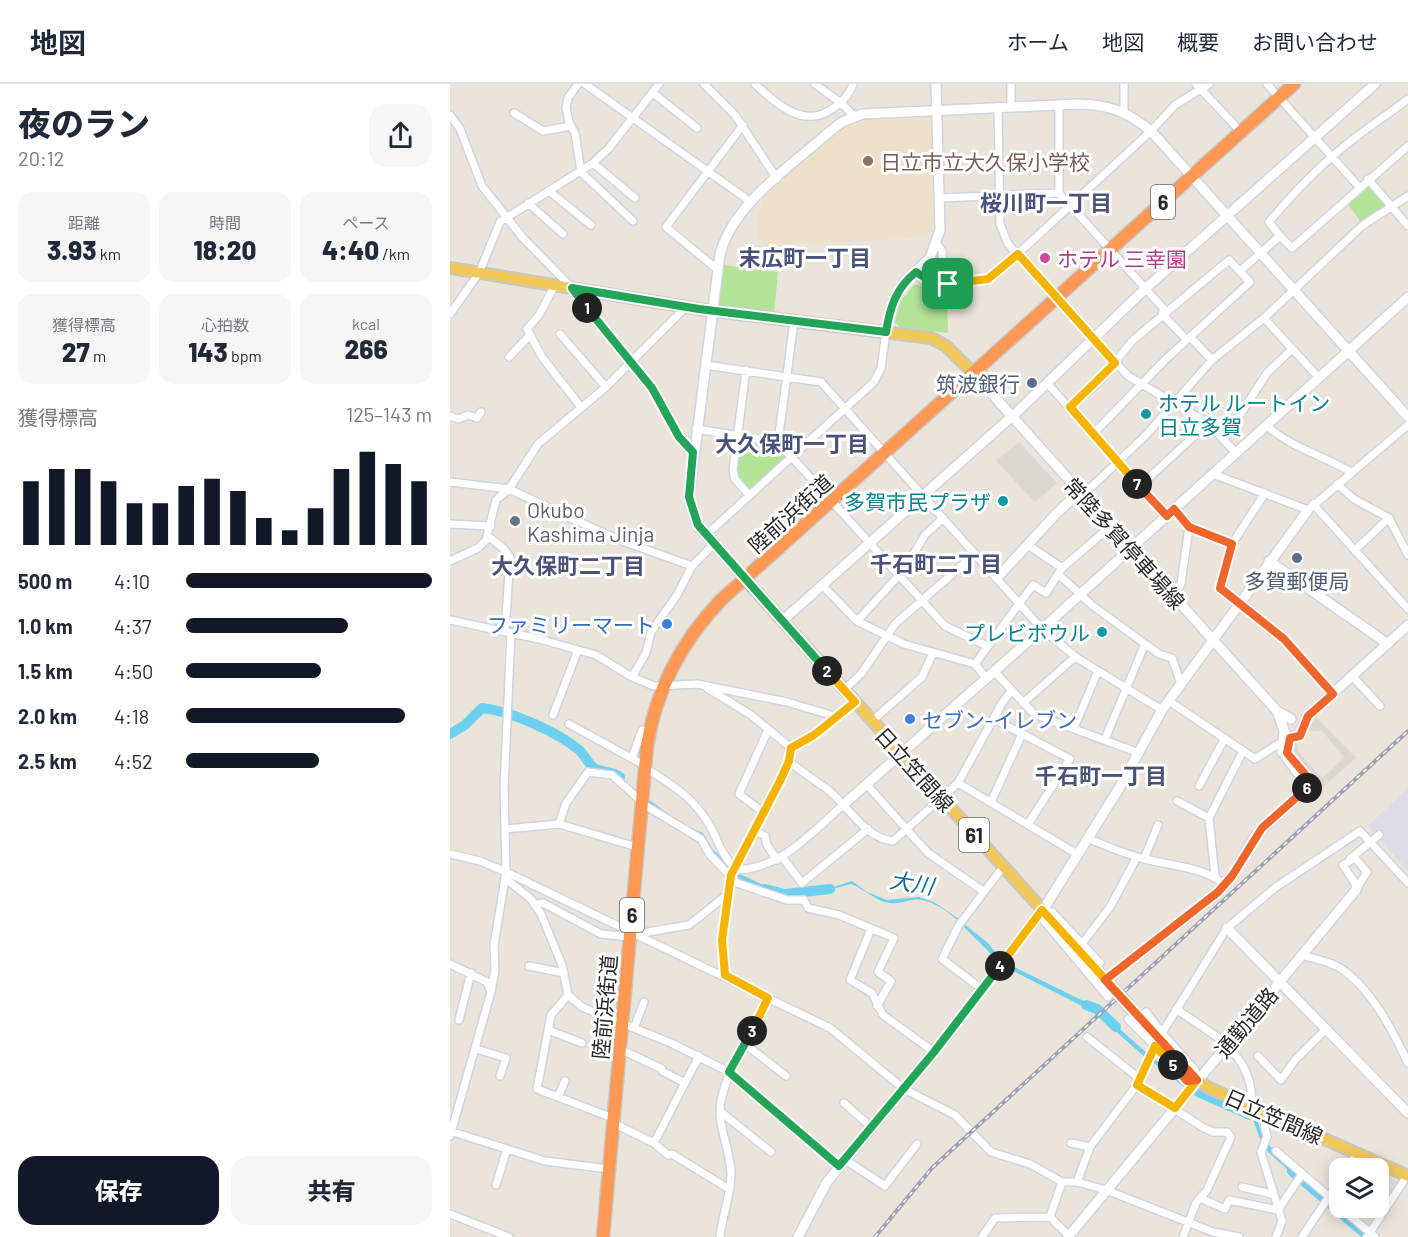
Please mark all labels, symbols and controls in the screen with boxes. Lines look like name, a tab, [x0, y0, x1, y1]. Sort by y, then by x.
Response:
text: 地図	[30, 25, 86, 59]
text: ホーム	[1007, 29, 1069, 54]
text: 地図	[1102, 29, 1144, 54]
text: 概要	[1177, 29, 1219, 54]
text: お問い合わせ	[1252, 29, 1378, 54]
text: 夜のラン	[18, 103, 150, 143]
button: share	[369, 104, 432, 167]
text: 20:12	[18, 146, 65, 170]
place label: 日立市立大久保小学校	[880, 149, 1090, 174]
marker: 日立市立大久保小学校	[861, 154, 875, 168]
road number: 6	[1151, 185, 1175, 219]
district label: 桜川町一丁目	[980, 189, 1112, 215]
text: 距離	[68, 213, 100, 232]
text: 時間	[209, 213, 241, 232]
text: ペース	[342, 213, 390, 232]
text: 3.93	[47, 234, 96, 265]
text: 18:20	[194, 234, 256, 265]
text: 4:40	[322, 234, 379, 265]
text: km	[96, 244, 121, 263]
text: /km	[379, 244, 410, 263]
district label: 末広町一丁目	[739, 244, 871, 270]
place label: ホテル 三幸園	[1057, 246, 1187, 271]
marker: ホテル 三幸園	[1038, 251, 1052, 265]
pin	[922, 258, 973, 309]
icon: arrive	[931, 267, 964, 300]
pin: 1	[572, 293, 602, 323]
text: 1	[584, 298, 590, 317]
text: kcal	[352, 314, 380, 333]
text: 獲得標高	[52, 315, 116, 334]
text: 心拍数	[201, 315, 249, 334]
text: 266	[344, 333, 388, 364]
text: 27	[62, 336, 90, 367]
text: 143	[188, 336, 228, 367]
text: m	[90, 346, 106, 365]
text: bpm	[228, 346, 262, 365]
place label: 筑波銀行	[936, 371, 1020, 396]
marker: 筑波銀行	[1025, 376, 1039, 390]
place label: ホテル ルートイン 日立多賀	[1158, 390, 1330, 439]
text: 125–143 m	[346, 402, 432, 426]
text: 獲得標高	[18, 405, 98, 429]
marker: ホテル ルートイン 日立多賀	[1139, 407, 1153, 421]
district label: 大久保町一丁目	[715, 430, 869, 456]
street label: 陸前浜街道	[743, 469, 837, 557]
pin: 7	[1122, 469, 1152, 499]
street label: 常陸多賀停車場線	[1060, 472, 1190, 614]
text: 7	[1133, 474, 1141, 493]
place label: 多賀市民プラザ	[844, 489, 991, 514]
marker: 多賀市民プラザ	[996, 494, 1010, 508]
place label: Okubo Kashima Jinja	[527, 497, 654, 546]
marker: Okubo Kashima Jinja	[508, 514, 522, 528]
district label: 千石町二丁目	[870, 550, 1002, 576]
marker: 多賀郵便局	[1290, 551, 1304, 565]
district label: 大久保町二丁目	[491, 552, 645, 578]
place label: 多賀郵便局	[1245, 568, 1350, 593]
text: 500 m	[18, 569, 72, 593]
text: 4:10	[114, 569, 150, 593]
place label: ファミリーマート	[487, 612, 655, 637]
text: 1.0 km	[18, 614, 73, 638]
text: 4:37	[114, 614, 152, 638]
marker: ファミリーマート	[660, 617, 674, 631]
place label: プレビボウル	[964, 620, 1090, 645]
marker: プレビボウル	[1095, 625, 1109, 639]
pin: 2	[812, 656, 842, 686]
text: 1.5 km	[18, 659, 73, 683]
text: 4:50	[114, 659, 153, 683]
text: 2	[823, 661, 831, 680]
text: 2.0 km	[18, 704, 77, 728]
text: 4:18	[114, 704, 149, 728]
place label: セブン-イレブン	[922, 707, 1077, 732]
marker: セブン-イレブン	[903, 712, 917, 726]
street label: 日立笠間線	[871, 722, 959, 816]
text: 2.5 km	[18, 749, 77, 773]
text: 4:52	[114, 749, 153, 773]
district label: 千石町一丁目	[1035, 762, 1167, 788]
pin: 6	[1292, 773, 1322, 803]
text: 6	[1303, 778, 1311, 797]
road number: 61	[959, 818, 989, 852]
water label: 大川	[888, 866, 938, 899]
road number: 6	[620, 898, 644, 932]
pin: 4	[985, 951, 1015, 981]
street label: 陸前浜街道	[587, 954, 621, 1060]
text: 4	[995, 956, 1005, 975]
street label: 通勤道路	[1209, 982, 1283, 1062]
pin: 3	[737, 1016, 767, 1046]
text: 3	[748, 1021, 756, 1040]
pin: 5	[1158, 1050, 1188, 1080]
text: 5	[1169, 1055, 1177, 1074]
street label: 日立笠間線	[1221, 1083, 1327, 1149]
button: 保存	[18, 1156, 219, 1225]
button: 共有	[231, 1156, 432, 1225]
map controls	[1329, 1158, 1389, 1218]
button: layers	[1329, 1158, 1389, 1218]

